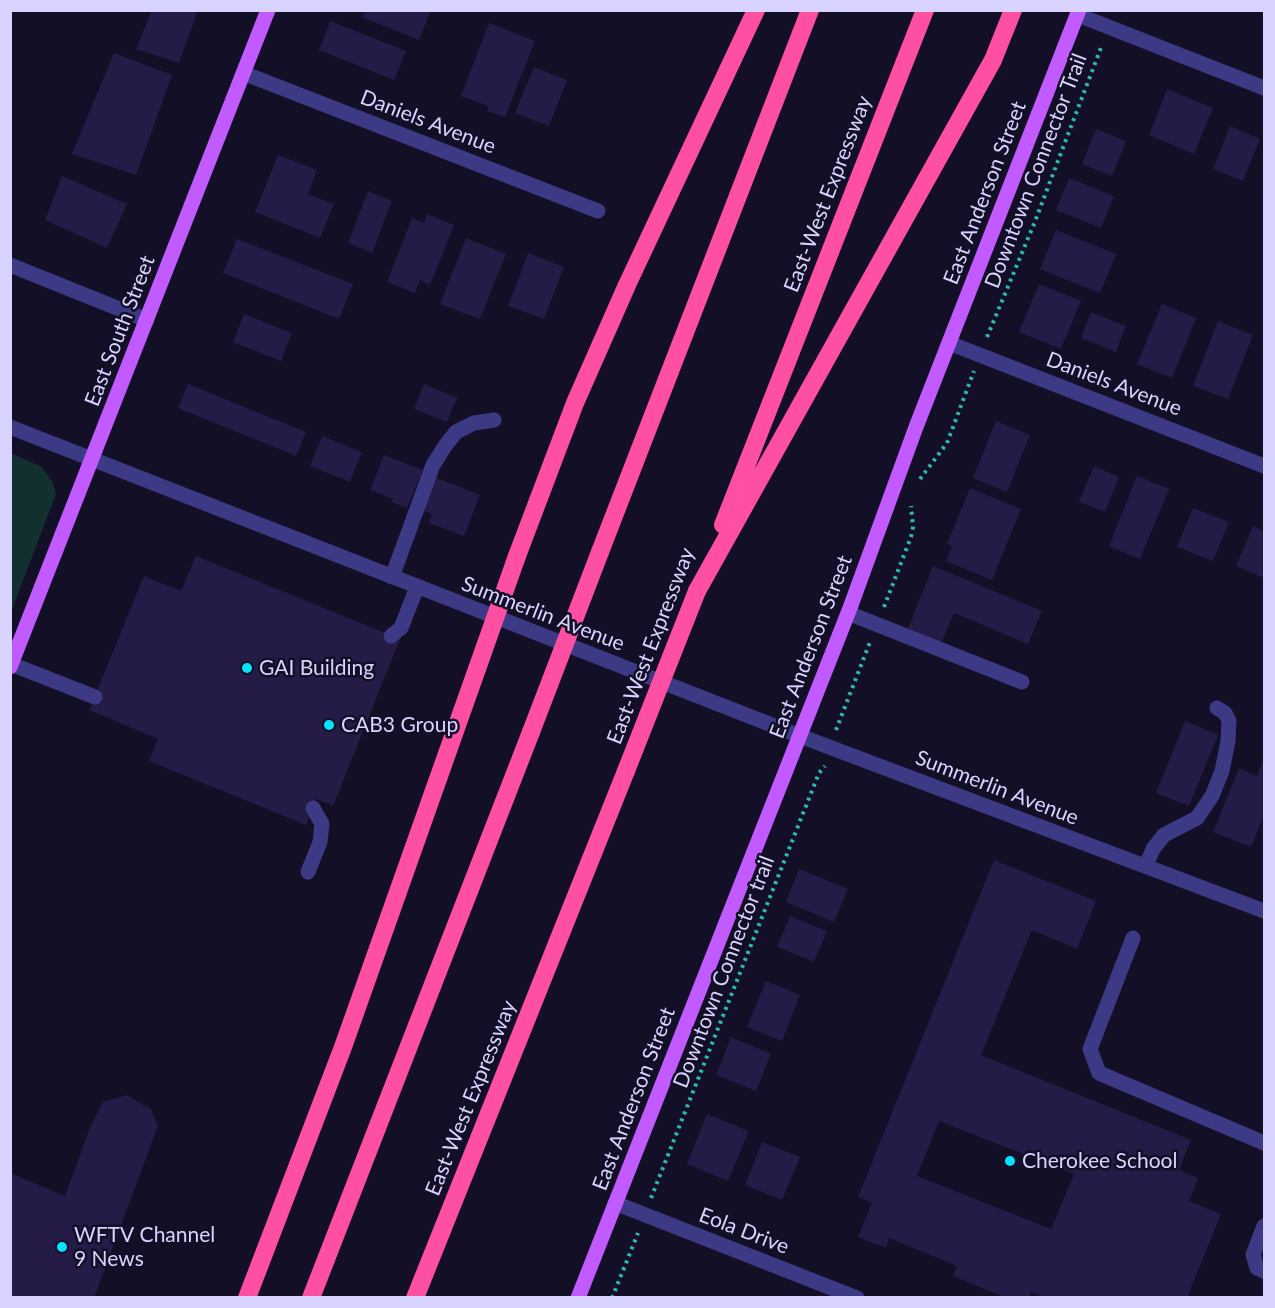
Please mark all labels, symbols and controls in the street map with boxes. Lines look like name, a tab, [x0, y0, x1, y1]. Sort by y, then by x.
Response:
street label: Downtown Connector Trail	[980, 50, 1092, 292]
street label: Daniels Avenue	[357, 85, 499, 159]
street label: East-West Expressway	[779, 92, 877, 296]
street label: East Anderson Street	[938, 98, 1032, 288]
street label: East South Street	[80, 252, 160, 410]
street label: Daniels Avenue	[1043, 347, 1185, 421]
street label: East-West Expressway	[602, 544, 700, 748]
street label: East Anderson Street	[764, 552, 858, 742]
street label: Summerlin Avenue	[458, 571, 628, 657]
place label: GAI Building	[259, 655, 374, 681]
marker: GAI Building	[240, 661, 254, 675]
place label: CAB3 Group	[341, 712, 458, 738]
marker: CAB3 Group	[322, 718, 336, 732]
street label: Summerlin Avenue	[912, 745, 1082, 831]
street label: Downtown Connector trail	[668, 852, 780, 1092]
street label: East-West Expressway	[420, 997, 522, 1199]
street label: East Anderson Street	[587, 1004, 681, 1194]
place label: Cherokee School	[1022, 1148, 1177, 1174]
marker: Cherokee School	[1003, 1154, 1017, 1168]
street label: Eola Drive	[695, 1202, 793, 1260]
place label: WFTV Channel 9 News	[74, 1222, 215, 1272]
marker: WFTV Channel 9 News	[55, 1240, 69, 1254]

